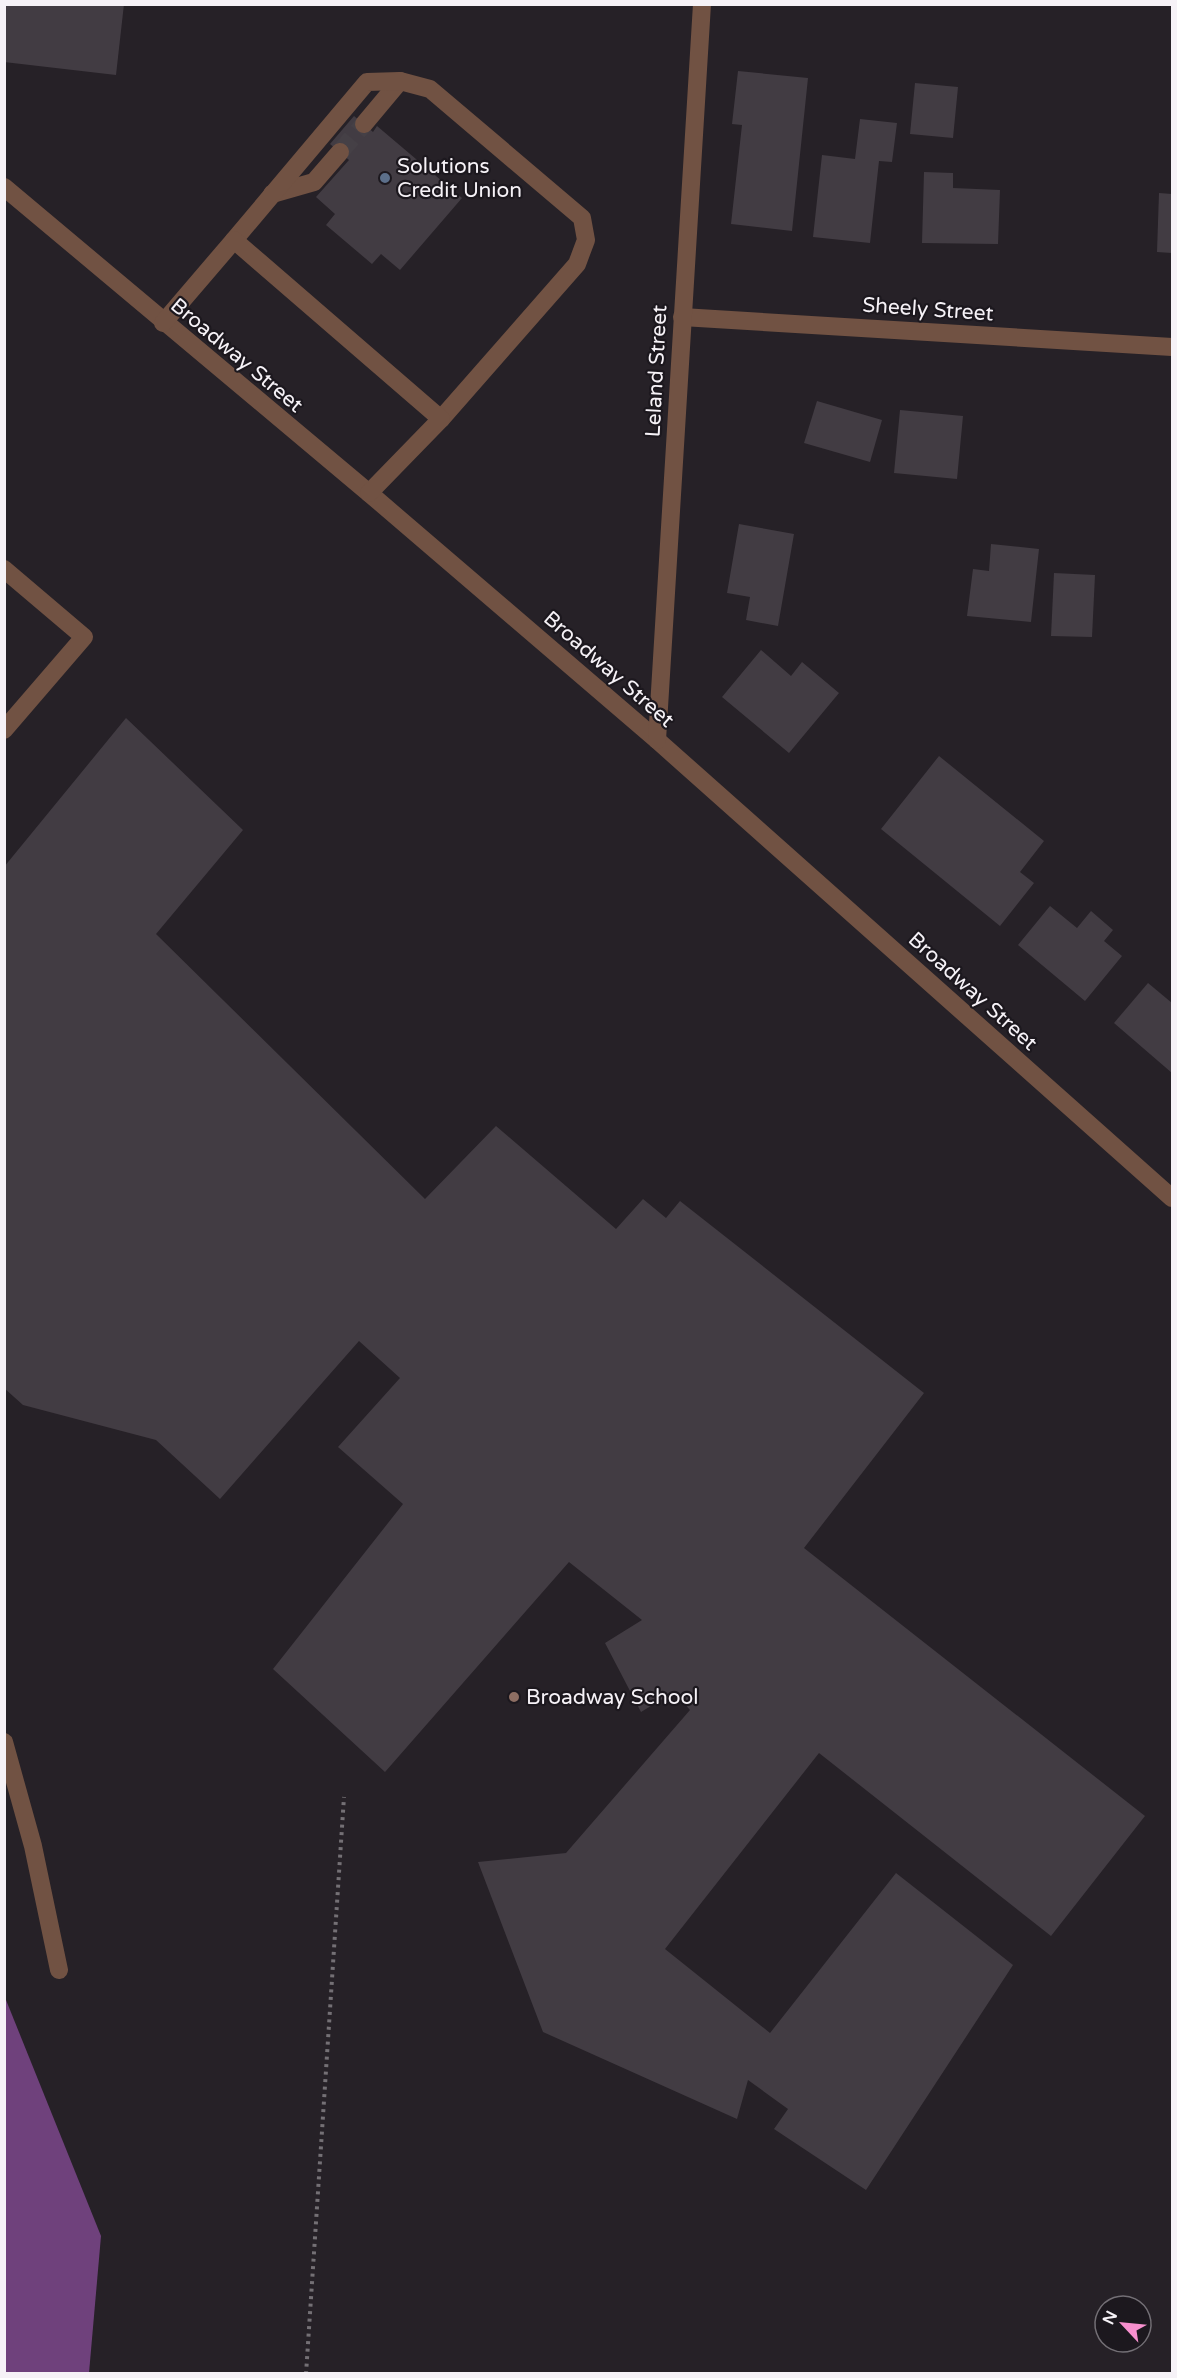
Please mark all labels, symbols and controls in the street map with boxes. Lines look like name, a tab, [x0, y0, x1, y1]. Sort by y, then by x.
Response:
place label: Solutions Credit Union	[397, 154, 522, 203]
marker: Solutions Credit Union	[378, 171, 392, 185]
street label: Sheely Street	[862, 292, 994, 327]
street label: Broadway Street	[166, 293, 308, 418]
street label: Leland Street	[641, 304, 672, 438]
street label: Broadway Street	[538, 606, 679, 733]
street label: Broadway Street	[903, 927, 1042, 1056]
place label: Broadway School	[526, 1685, 699, 1710]
marker: Broadway School	[507, 1690, 521, 1704]
north arrow	[1093, 2294, 1153, 2354]
text: N	[1099, 2308, 1122, 2328]

